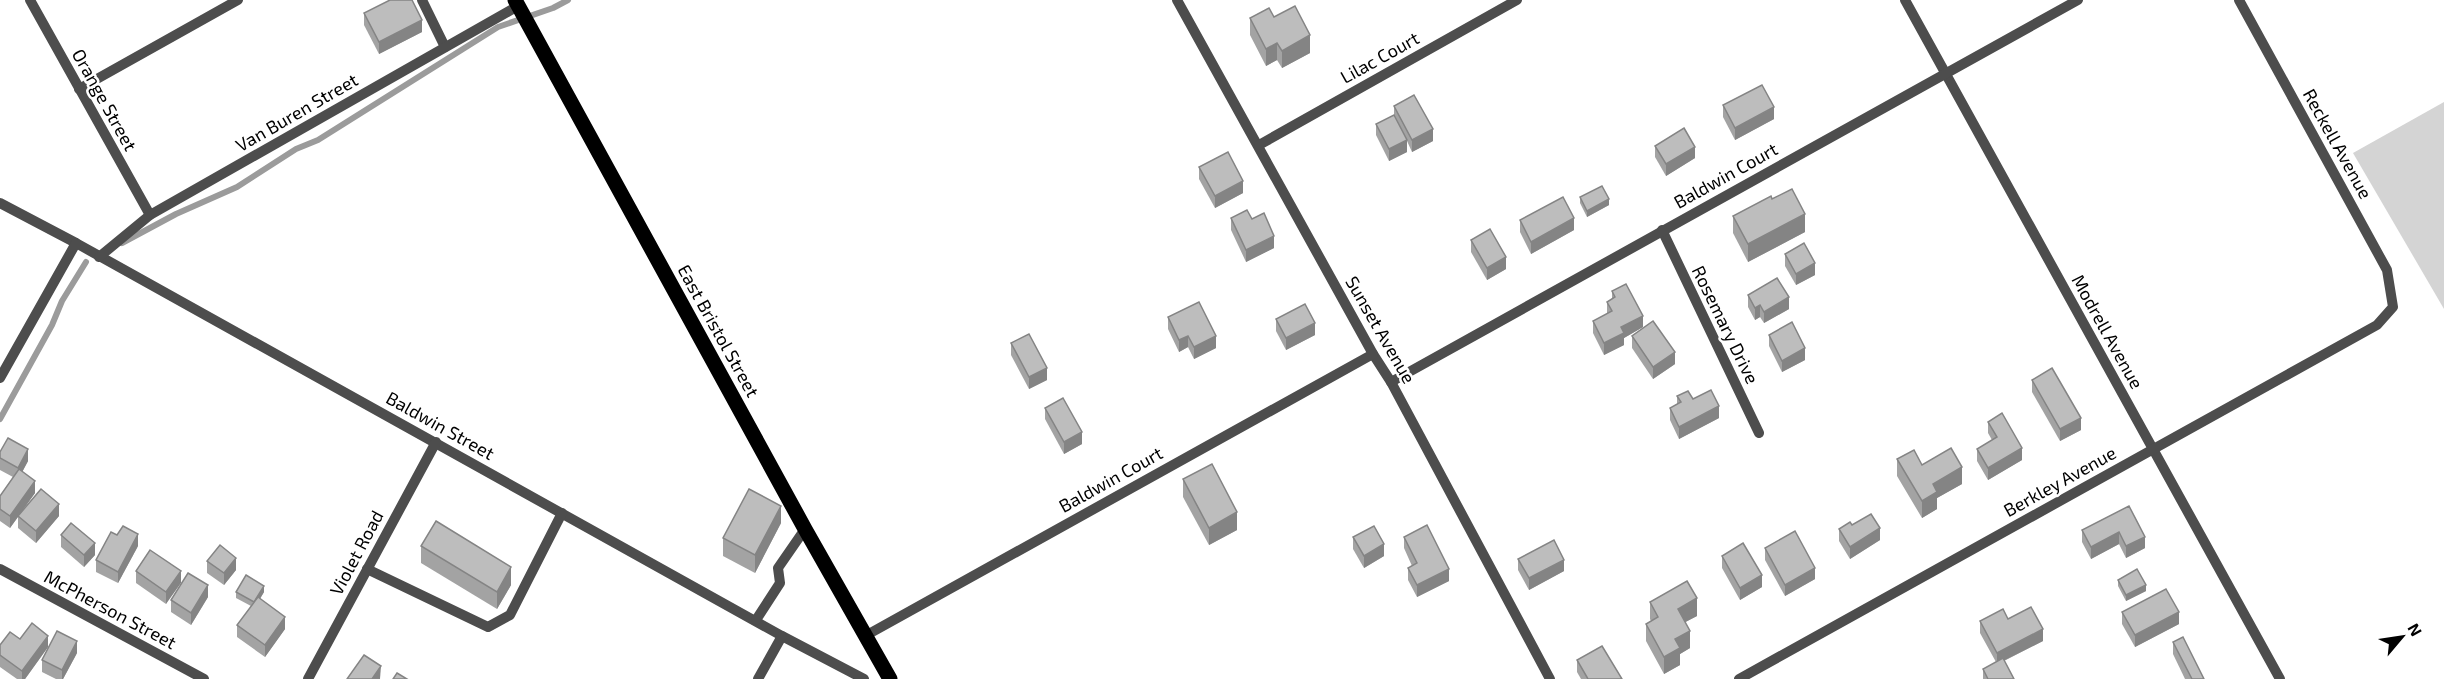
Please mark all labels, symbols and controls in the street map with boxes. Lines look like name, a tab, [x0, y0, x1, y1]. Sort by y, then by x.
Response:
street label: Lilac Court	[1336, 26, 1423, 88]
street label: Orange Street	[68, 45, 142, 154]
street label: Van Buren Street	[232, 68, 362, 156]
street label: Reckell Avenue	[2299, 85, 2377, 202]
street label: Baldwin Court	[1670, 137, 1781, 213]
street label: East Bristol Street	[673, 260, 764, 401]
street label: Rosemary Drive	[1688, 262, 1764, 387]
street label: Modrell Avenue	[2067, 271, 2148, 392]
street label: Sunset Avenue	[1341, 272, 1420, 387]
street label: Baldwin Street	[382, 386, 499, 464]
street label: Baldwin Court	[1055, 441, 1166, 517]
street label: Berkley Avenue	[1999, 441, 2120, 521]
street label: Violet Road	[325, 506, 388, 599]
street label: McPherson Street	[41, 565, 180, 653]
north arrow	[2372, 607, 2432, 667]
text: N	[2404, 620, 2427, 639]

